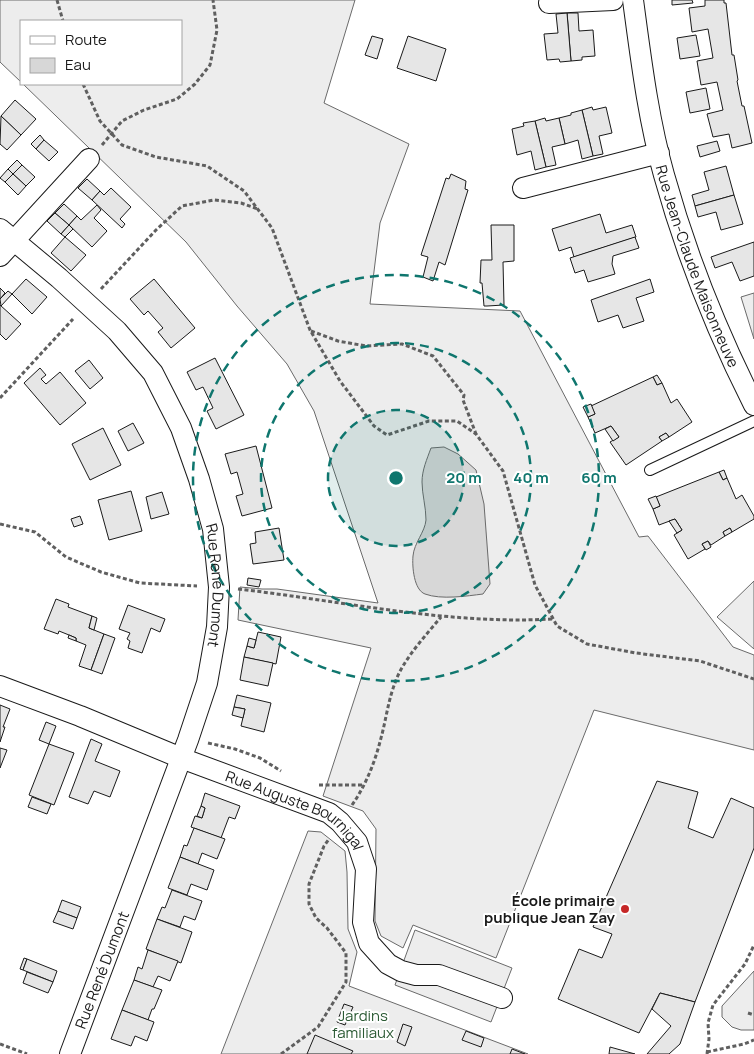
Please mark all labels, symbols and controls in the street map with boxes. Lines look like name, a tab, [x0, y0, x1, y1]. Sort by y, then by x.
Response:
legend	[20, 20, 182, 85]
text: Route	[65, 29, 107, 50]
text: Eau	[65, 54, 91, 75]
street label: Rue Jean-Claude Maisonneuve	[651, 163, 745, 371]
text: 20 m	[446, 467, 482, 488]
text: 40 m	[513, 467, 549, 488]
text: 60 m	[581, 467, 617, 488]
centre of rings	[387, 469, 405, 487]
street label: Rue René Dumont	[201, 521, 230, 649]
street label: Rue Auguste Bournigal	[223, 765, 369, 852]
place label: École primaire publique Jean Zay	[484, 890, 616, 928]
marker: École primaire publique Jean Zay	[619, 903, 631, 915]
street label: Rue René Dumont	[70, 908, 134, 1032]
park label: Jardins familiaux	[332, 1005, 394, 1043]

